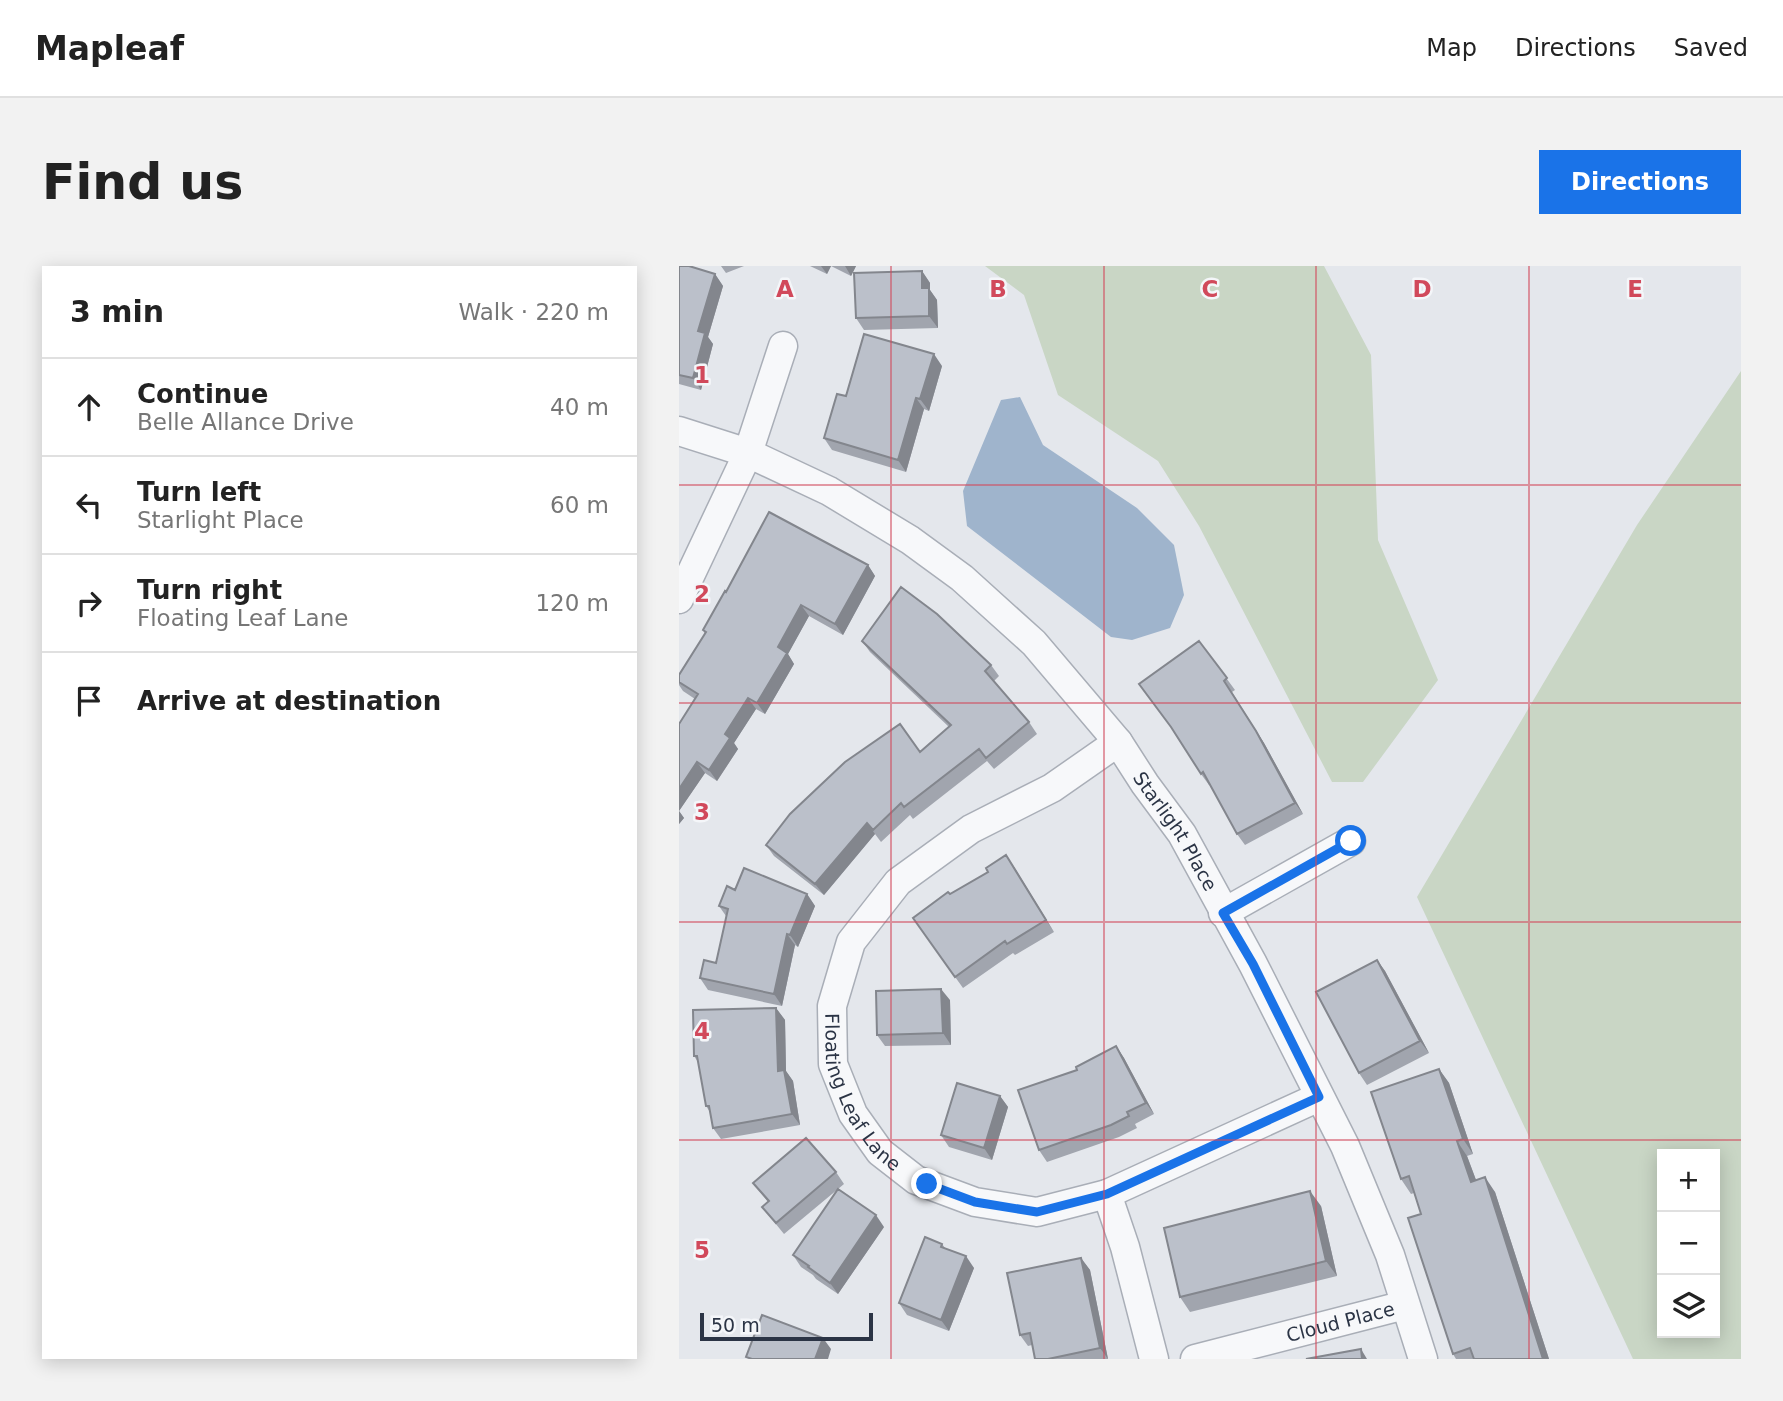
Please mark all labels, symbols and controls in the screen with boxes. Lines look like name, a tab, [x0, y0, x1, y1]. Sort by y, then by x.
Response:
text: Mapleaf	[35, 29, 184, 68]
text: Map	[1426, 34, 1477, 62]
text: Directions	[1515, 34, 1636, 62]
text: Saved	[1674, 34, 1748, 62]
button: Directions	[1539, 150, 1741, 214]
text: Find us	[42, 154, 243, 211]
text: A	[776, 276, 794, 302]
text: B	[989, 276, 1007, 302]
text: C	[1202, 276, 1218, 302]
text: D	[1412, 276, 1432, 302]
text: E	[1627, 276, 1643, 302]
text: 3 min	[70, 294, 164, 329]
text: Walk · 220 m	[458, 299, 609, 325]
text: 1	[694, 362, 710, 388]
text: Continue	[137, 379, 268, 409]
icon: ahead	[70, 388, 108, 426]
text: 40 m	[550, 394, 609, 420]
text: Belle Allance Drive	[137, 409, 354, 435]
text: Turn left	[137, 477, 261, 507]
icon: left	[70, 486, 108, 524]
text: 60 m	[550, 492, 609, 518]
text: Starlight Place	[137, 507, 304, 533]
text: Turn right	[137, 575, 282, 605]
text: 2	[694, 581, 710, 607]
icon: right	[70, 584, 108, 622]
text: 120 m	[535, 590, 609, 616]
text: Floating Leaf Lane	[137, 605, 348, 631]
icon: arrive	[70, 682, 108, 720]
text: Arrive at destination	[137, 686, 441, 716]
street label: Starlight Place	[1129, 767, 1222, 895]
text: 3	[694, 799, 710, 825]
route start	[1335, 825, 1366, 856]
street label: Floating Leaf Lane	[821, 1013, 905, 1175]
text: 4	[694, 1018, 710, 1044]
map controls	[1657, 1149, 1720, 1338]
button: +	[1657, 1149, 1720, 1212]
route end	[911, 1168, 942, 1199]
button: −	[1657, 1212, 1720, 1275]
text: 5	[694, 1237, 710, 1263]
button: layers	[1657, 1275, 1720, 1338]
street label: Cloud Place	[1284, 1297, 1397, 1346]
scale bar	[700, 1310, 873, 1342]
text: 50 m	[711, 1314, 760, 1336]

